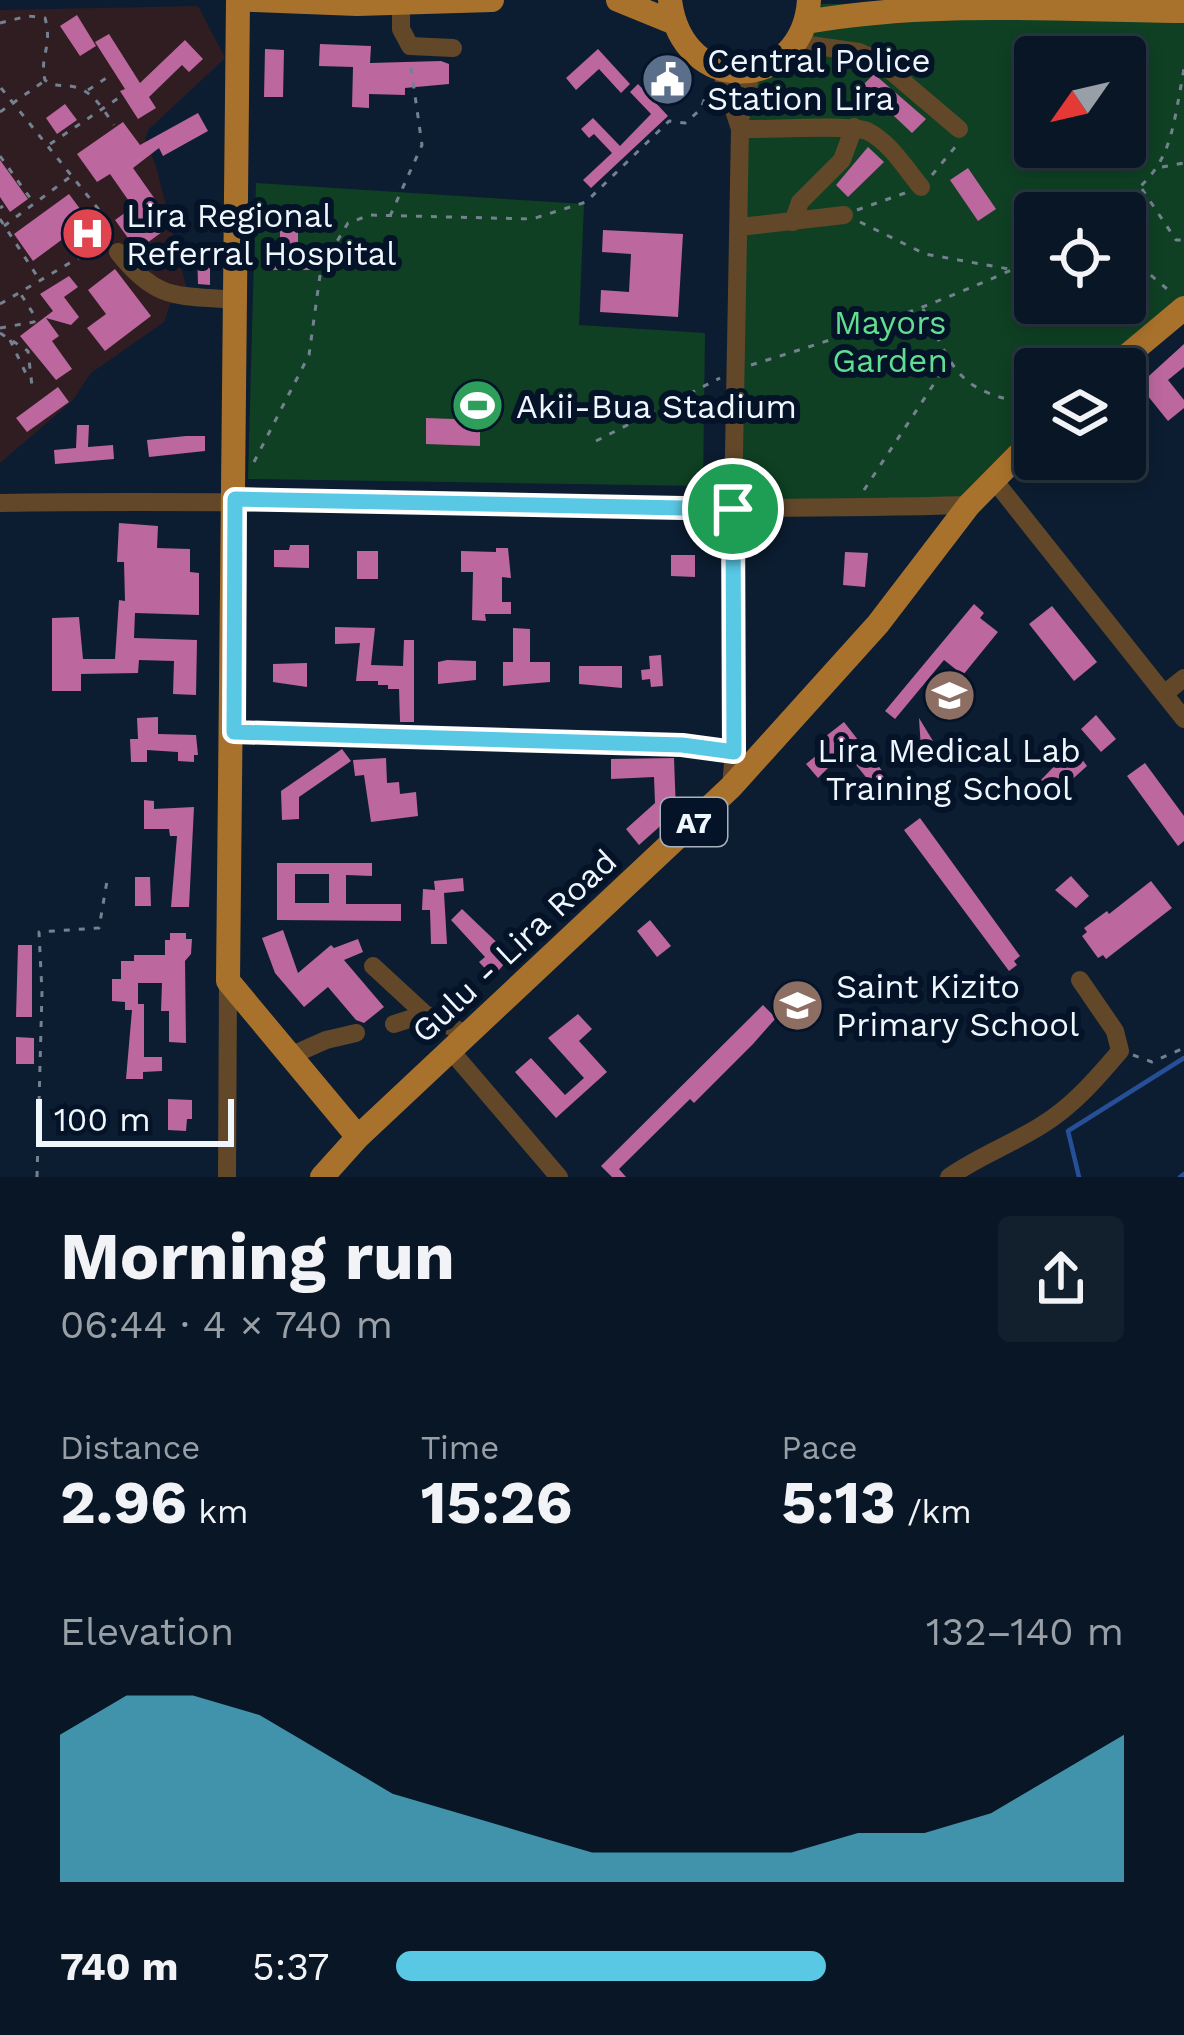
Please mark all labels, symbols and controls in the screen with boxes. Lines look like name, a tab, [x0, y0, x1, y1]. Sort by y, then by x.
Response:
north arrow	[1014, 36, 1146, 168]
map controls	[1014, 36, 1146, 480]
place label: Central Police Station Lira	[707, 41, 931, 118]
public building icon: Central Police Station Lira	[640, 51, 696, 107]
button: locate	[1014, 192, 1146, 324]
place label: Lira Regional Referral Hospital	[126, 196, 396, 273]
hospital icon: Lira Regional Referral Hospital	[59, 206, 115, 262]
park label: Mayors Garden	[832, 303, 948, 380]
button: layers	[1014, 348, 1146, 480]
sports icon: Akii-Bua Stadium	[449, 378, 505, 434]
place label: Akii-Bua Stadium	[516, 387, 797, 426]
pin	[682, 458, 784, 560]
icon: arrive	[700, 476, 766, 542]
school or university icon: Lira Medical Lab Training School	[921, 668, 977, 724]
place label: Lira Medical Lab Training School	[817, 731, 1081, 808]
road number: A7	[661, 798, 727, 846]
street label: Gulu - Lira Road	[404, 841, 624, 1051]
place label: Saint Kizito Primary School	[836, 967, 1079, 1044]
school or university icon: Saint Kizito Primary School	[769, 977, 825, 1033]
scale bar	[36, 1093, 234, 1146]
text: 100 m	[54, 1100, 151, 1139]
button: share	[998, 1216, 1124, 1342]
text: Morning run	[60, 1218, 455, 1295]
text: 06:44 · 4 × 740 m	[60, 1302, 393, 1347]
text: Distance	[60, 1428, 200, 1467]
text: Time	[421, 1428, 499, 1467]
text: Pace	[781, 1428, 858, 1467]
text: 2.96	[60, 1467, 187, 1538]
text: 15:26	[421, 1467, 572, 1538]
text: 5:13	[781, 1467, 896, 1538]
text: km	[187, 1492, 249, 1531]
text: /km	[896, 1492, 972, 1531]
text: Elevation	[60, 1609, 234, 1654]
text: 132–140 m	[926, 1609, 1124, 1654]
text: 740 m	[60, 1944, 179, 1989]
text: 5:37	[252, 1944, 329, 1989]

